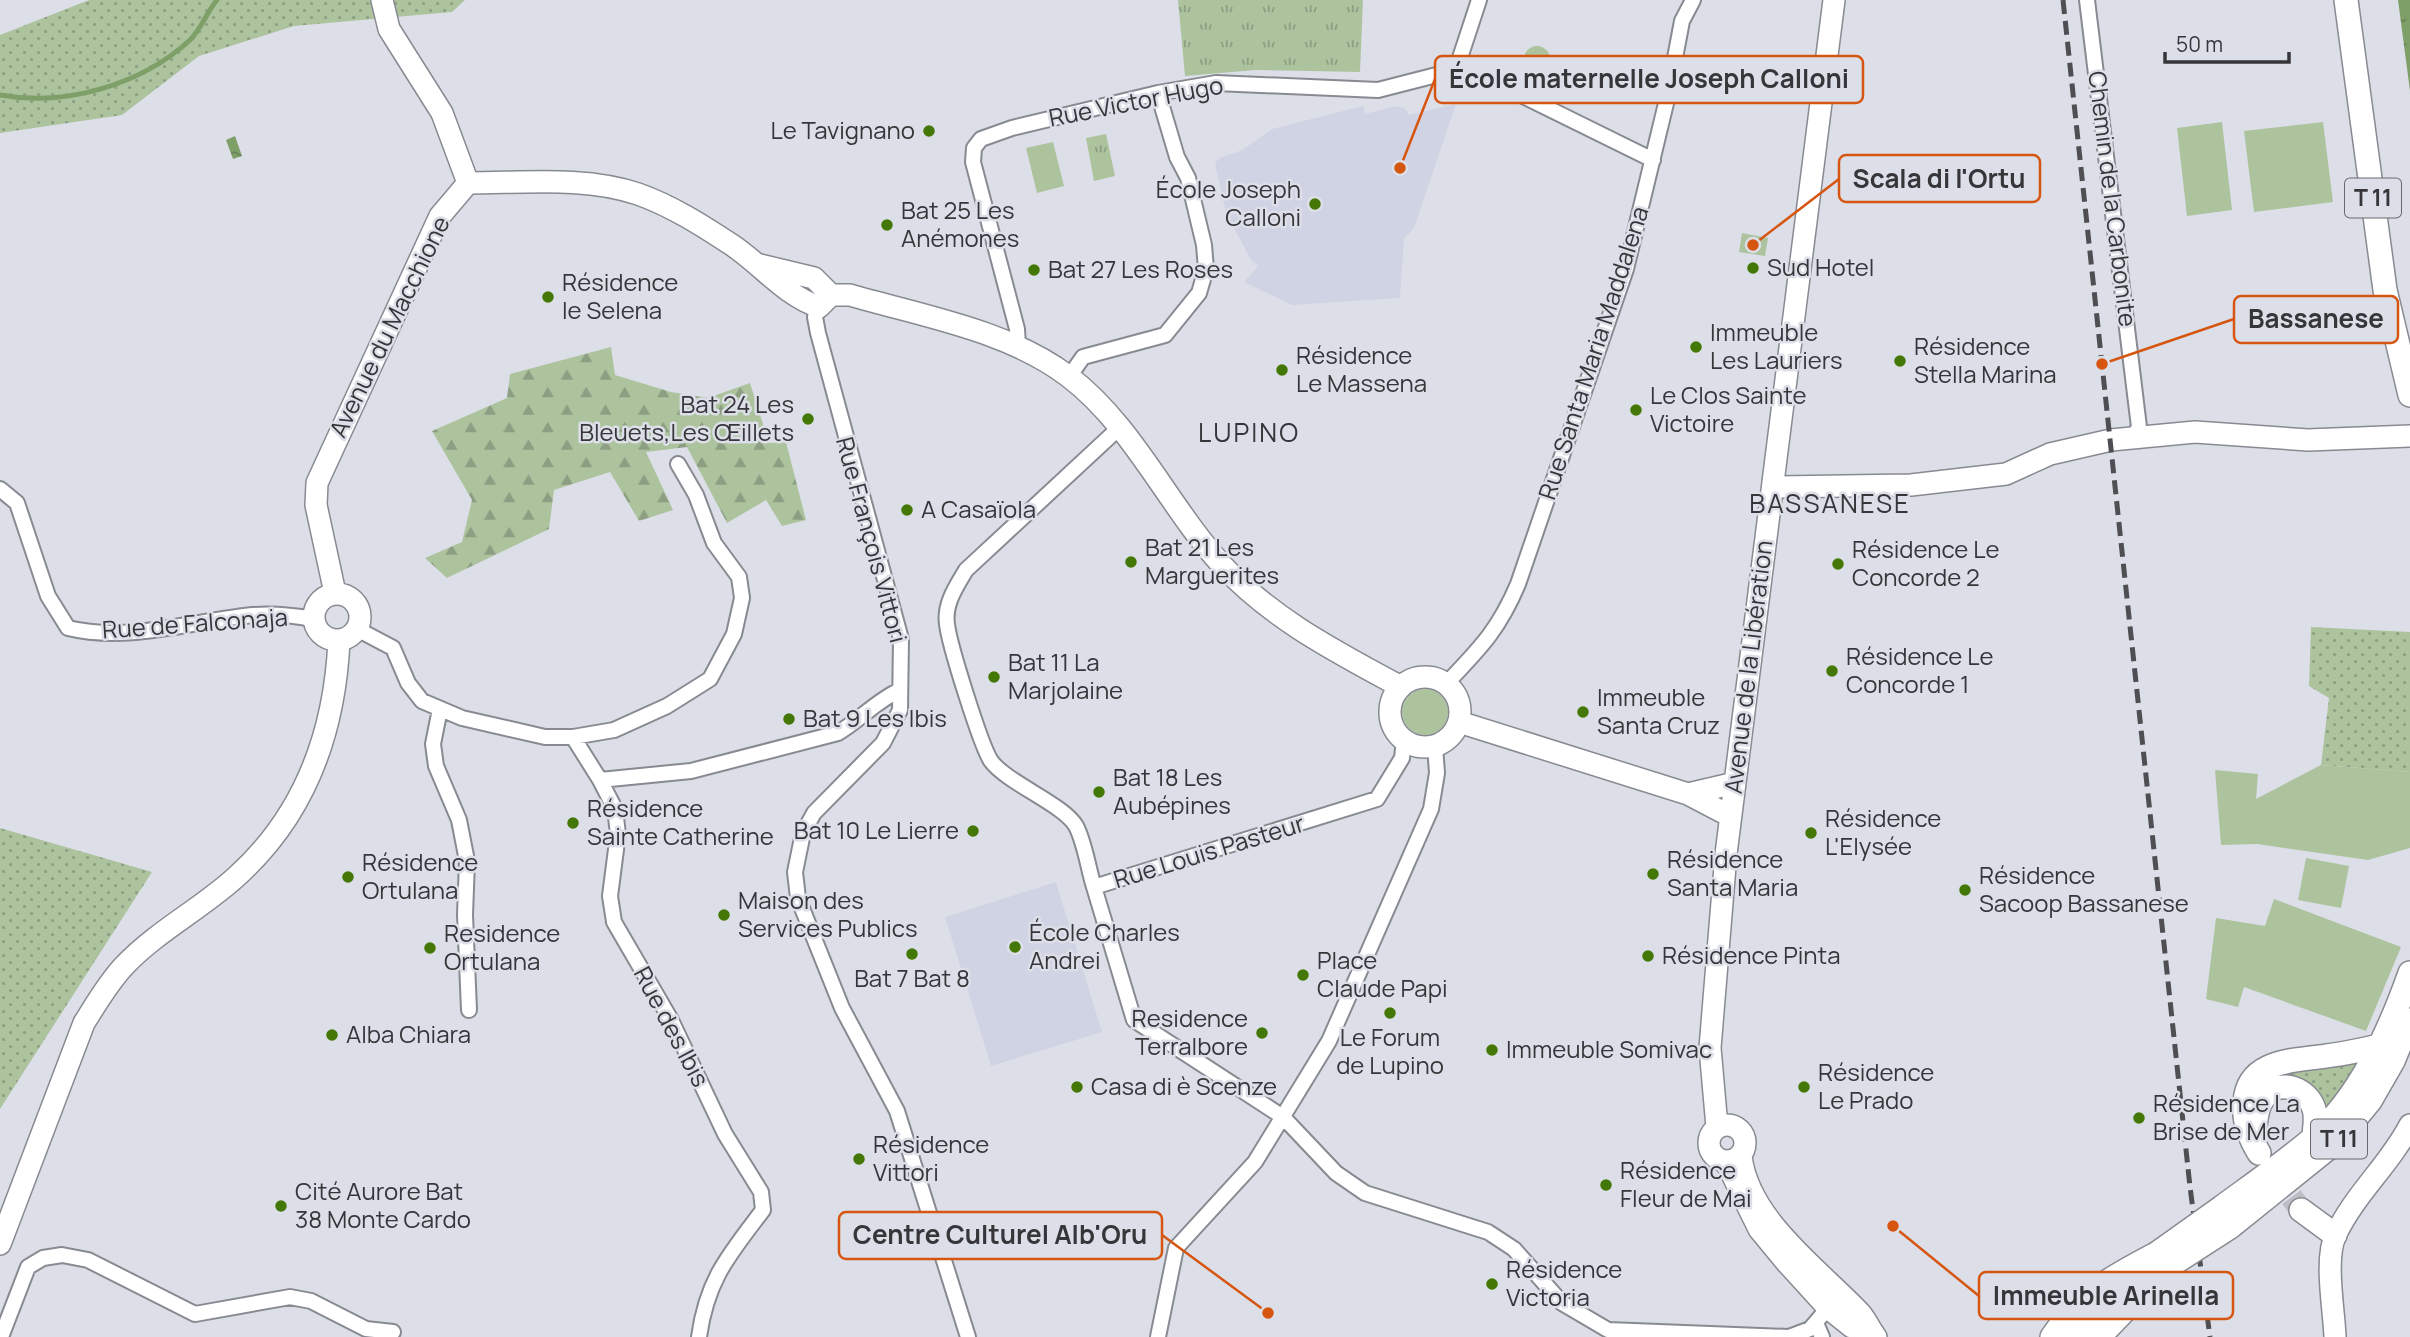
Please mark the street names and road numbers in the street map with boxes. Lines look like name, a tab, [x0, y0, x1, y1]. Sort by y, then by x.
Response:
street label: Rue Victor Hugo	[1046, 67, 1226, 134]
street label: Chemin de la Carbonite	[2081, 69, 2146, 329]
road number: T 11	[2345, 178, 2401, 218]
street label: Rue Santa Maria Maddalena	[1530, 202, 1656, 503]
street label: Avenue du Macchione	[321, 210, 457, 442]
street label: Rue François Vittori	[829, 433, 916, 646]
street label: Avenue de la Libération	[1716, 538, 1779, 795]
street label: Rue de Falconaja	[101, 600, 289, 645]
street label: Rue Louis Pasteur	[1109, 806, 1308, 895]
street label: Rue des Ibis	[627, 960, 718, 1092]
road number: T 11	[2311, 1120, 2367, 1158]

